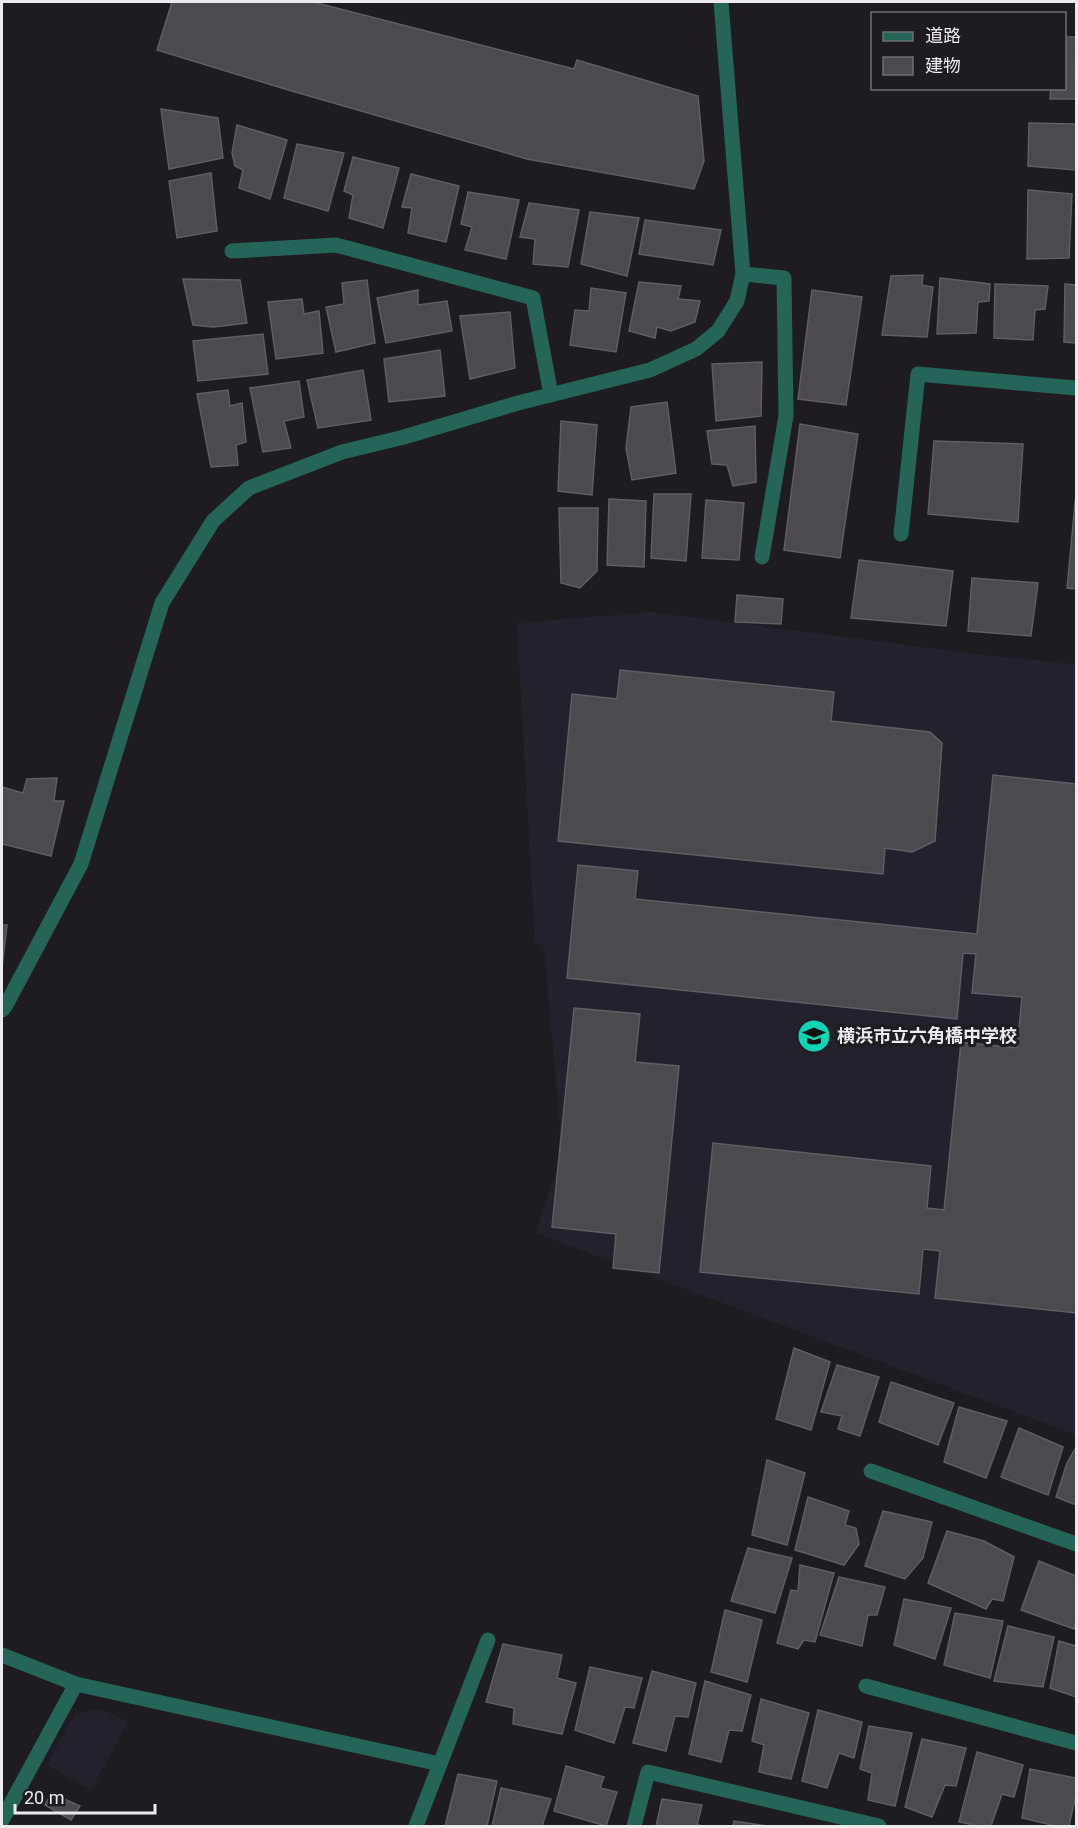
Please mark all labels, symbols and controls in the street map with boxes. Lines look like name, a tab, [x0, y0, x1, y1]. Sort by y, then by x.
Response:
legend	[871, 12, 1066, 90]
text: 道路	[925, 25, 961, 46]
text: 建物	[925, 55, 961, 76]
school or university icon: 横浜市立六角橋中学校	[796, 1018, 832, 1054]
place label: 横浜市立六角橋中学校	[837, 1025, 1017, 1046]
scale bar	[15, 1777, 154, 1815]
text: 20 m	[24, 1787, 64, 1808]

